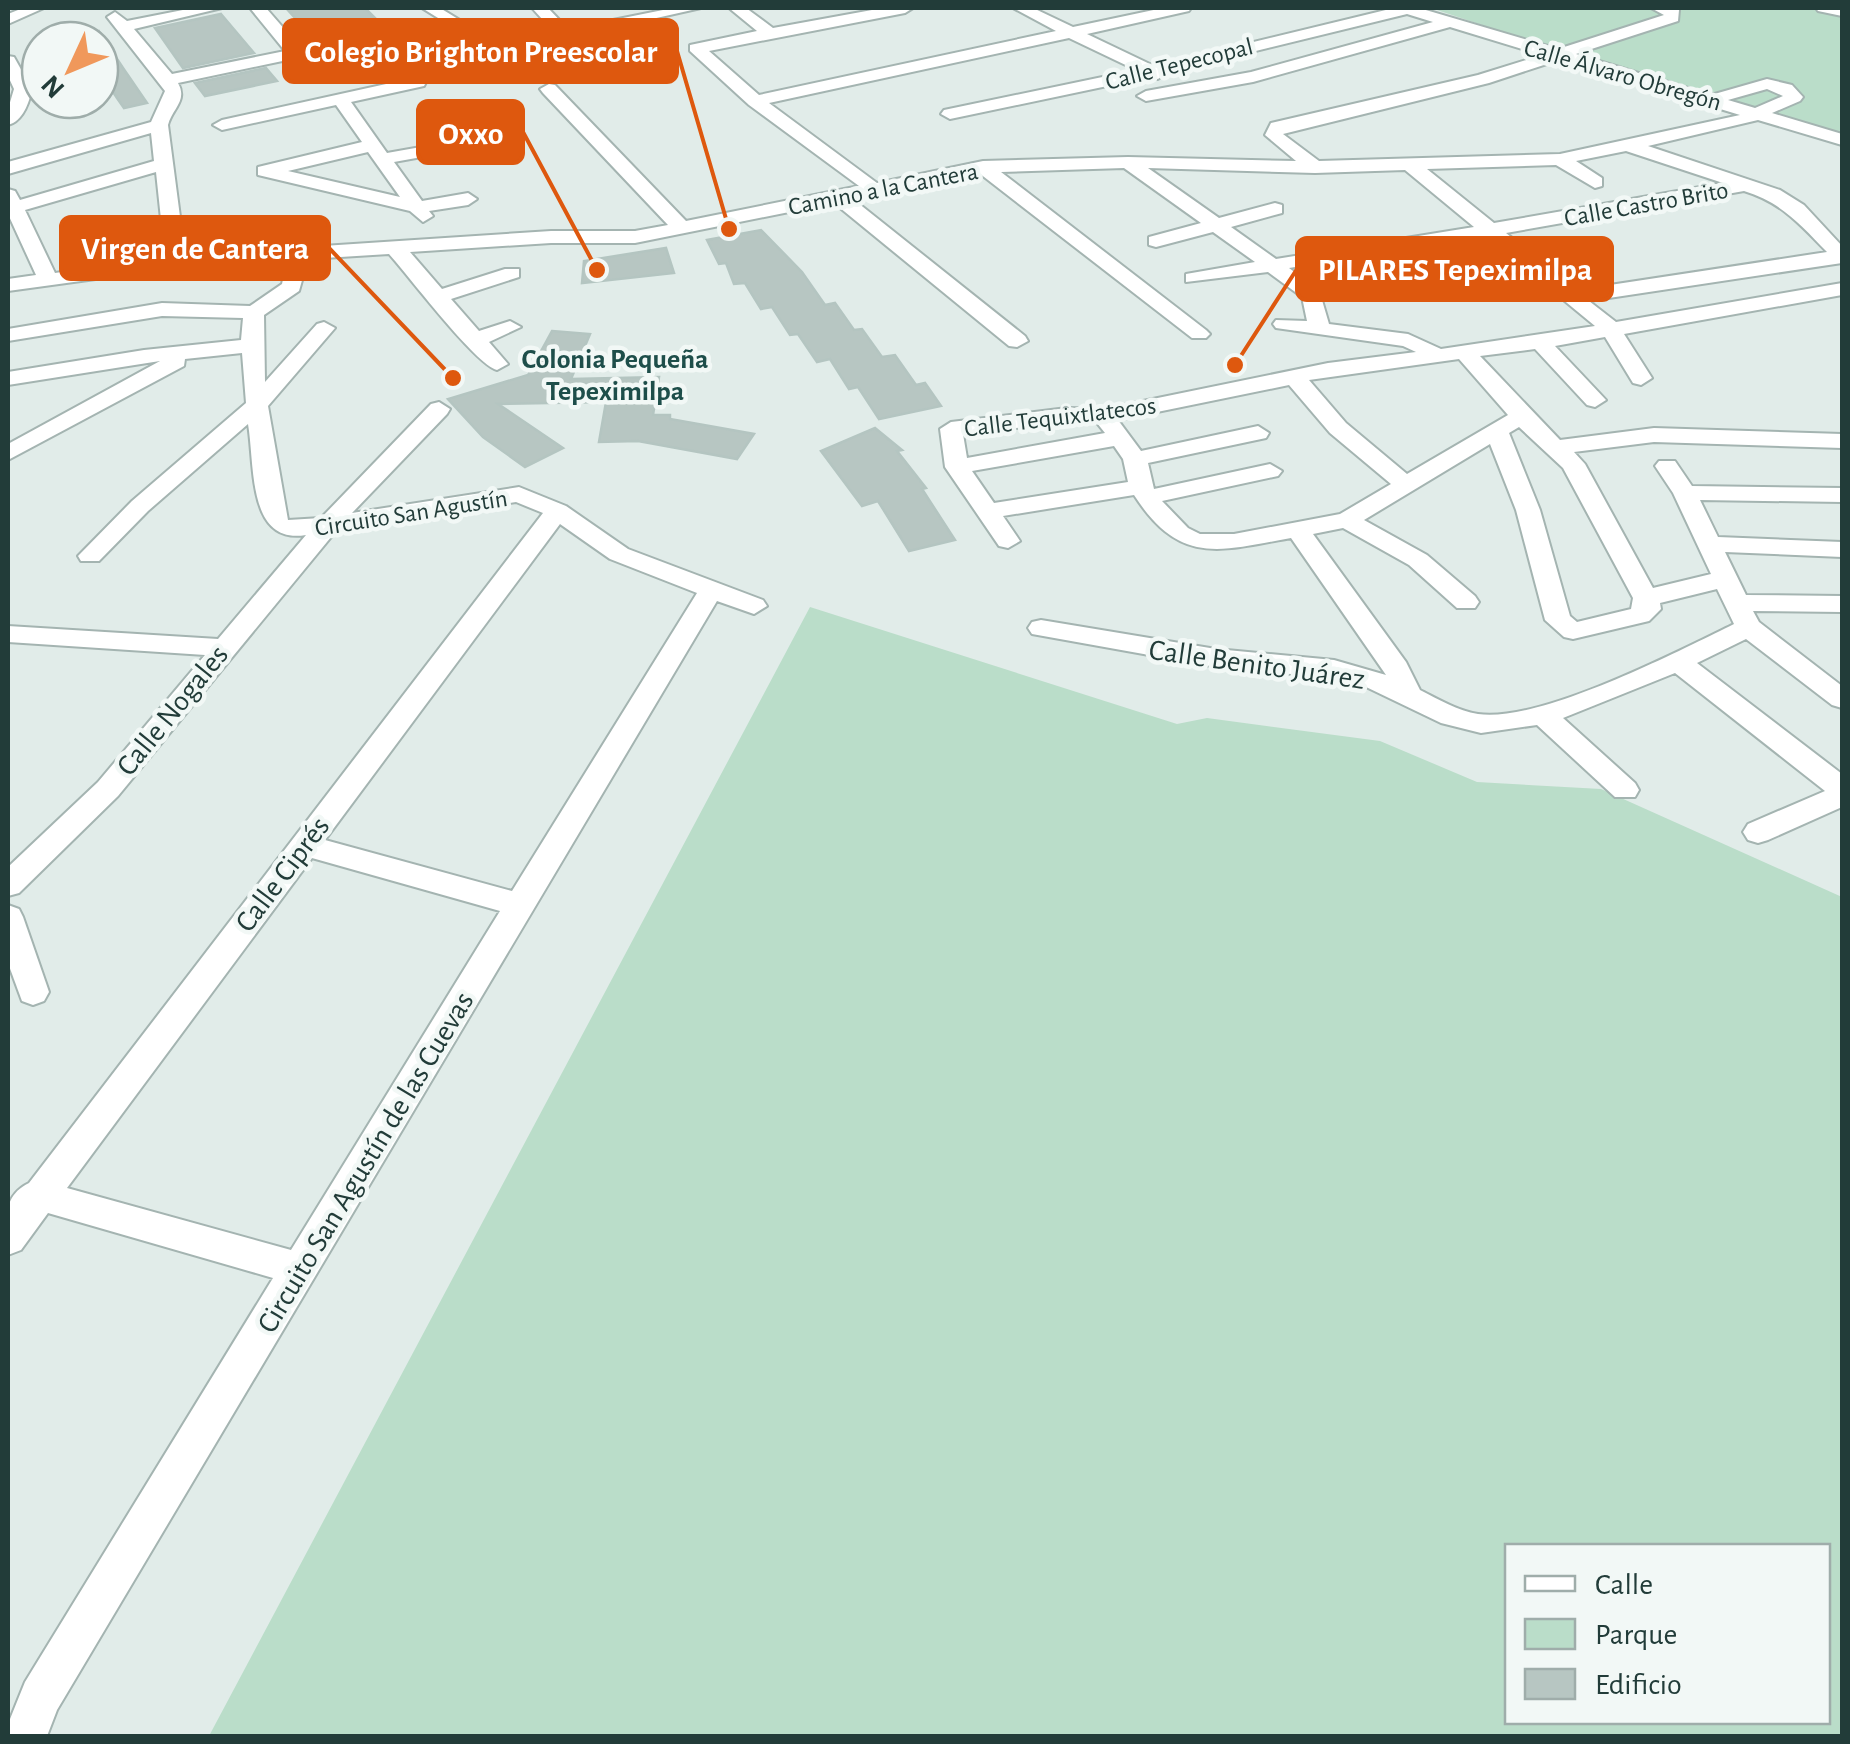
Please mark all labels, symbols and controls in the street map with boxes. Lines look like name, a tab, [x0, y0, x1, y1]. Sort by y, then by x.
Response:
north arrow	[20, 20, 120, 120]
callout: Colegio Brighton Preescolar	[284, 20, 677, 82]
street label: Calle Álvaro Obregón	[1521, 32, 1725, 116]
street label: Calle Tepecopal	[1103, 34, 1256, 95]
text: Colegio Brighton Preescolar	[305, 36, 657, 68]
text: N	[37, 69, 70, 103]
callout: Oxxo	[418, 101, 523, 163]
text: Oxxo	[438, 118, 504, 150]
street label: Camino a la Cantera	[786, 159, 980, 220]
street label: Calle Castro Brito	[1562, 178, 1730, 231]
callout: Virgen de Cantera	[61, 217, 329, 279]
text: Virgen de Cantera	[81, 233, 309, 265]
callout: PILARES Tepeximilpa	[1297, 238, 1612, 300]
text: PILARES Tepeximilpa	[1318, 254, 1592, 286]
district label: Colonia Pequeña Tepeximilpa	[521, 346, 709, 406]
street label: Calle Tequixtlatecos	[963, 393, 1158, 442]
street label: Circuito San Agustín	[313, 486, 509, 541]
street label: Calle Benito Juárez	[1147, 635, 1367, 695]
street label: Calle Nogales	[111, 640, 234, 782]
street label: Calle Ciprés	[230, 811, 336, 938]
street label: Circuito San Agustín de las Cuevas	[252, 987, 480, 1338]
legend	[1505, 1544, 1830, 1724]
text: Calle	[1595, 1570, 1653, 1600]
text: Parque	[1595, 1620, 1677, 1650]
text: Edificio	[1595, 1670, 1682, 1700]

